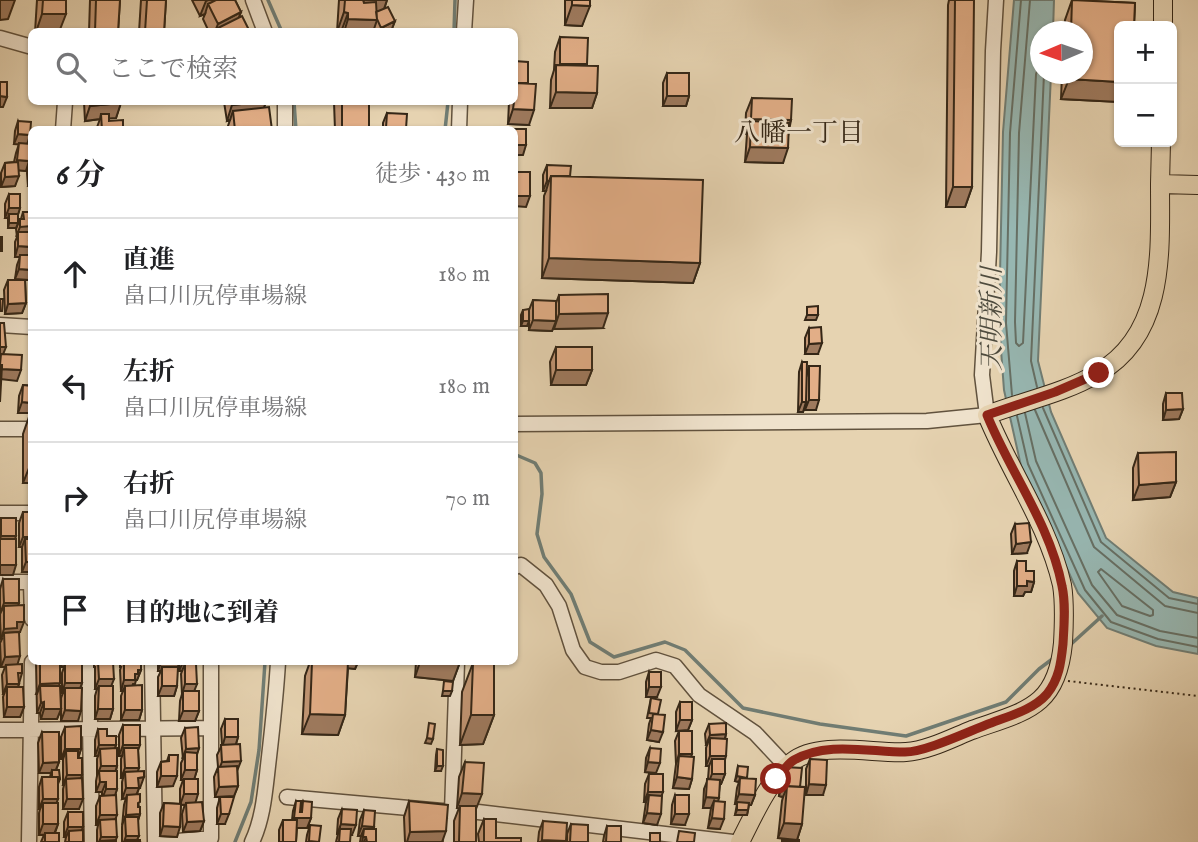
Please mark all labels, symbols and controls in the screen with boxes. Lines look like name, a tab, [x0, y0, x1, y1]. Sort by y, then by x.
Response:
north arrow	[1030, 21, 1093, 84]
map controls	[1114, 21, 1177, 147]
button: +	[1114, 21, 1177, 84]
search box	[28, 28, 518, 105]
icon: search	[52, 48, 90, 86]
text: ここで検索	[108, 53, 238, 86]
button: −	[1114, 84, 1177, 147]
district label: 八幡一丁目	[734, 117, 864, 150]
text: 6 分	[56, 157, 105, 195]
text: 徒歩 · 430 m	[375, 160, 490, 189]
text: 直進	[123, 244, 175, 277]
icon: ahead	[56, 255, 94, 293]
text: 180 m	[438, 260, 490, 289]
water label: 天明新川	[976, 264, 1009, 371]
text: 畠口川尻停車場線	[123, 282, 307, 311]
text: 左折	[123, 356, 175, 389]
route end	[1083, 357, 1114, 388]
icon: left	[56, 367, 94, 405]
text: 180 m	[438, 372, 490, 401]
text: 畠口川尻停車場線	[123, 394, 307, 423]
text: 右折	[123, 468, 175, 501]
icon: right	[56, 479, 94, 517]
text: 70 m	[445, 484, 490, 513]
text: 畠口川尻停車場線	[123, 506, 307, 535]
icon: arrive	[56, 591, 94, 629]
text: 目的地に到着	[123, 597, 279, 630]
route start	[760, 763, 791, 794]

